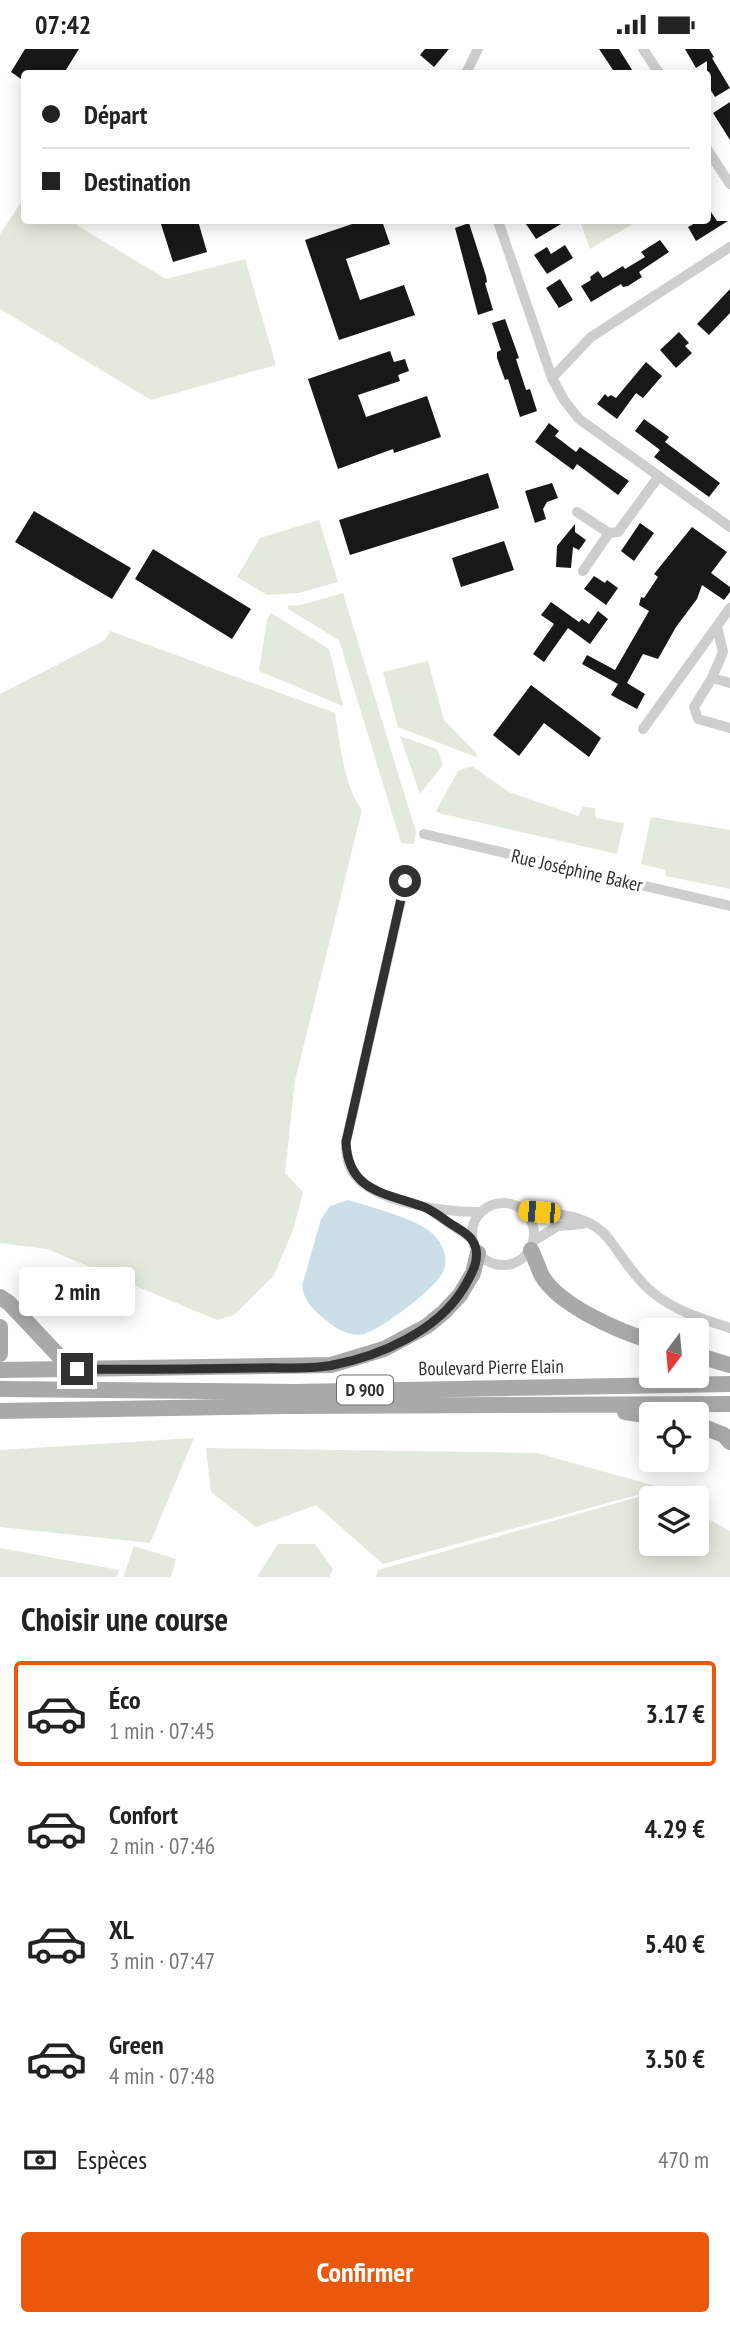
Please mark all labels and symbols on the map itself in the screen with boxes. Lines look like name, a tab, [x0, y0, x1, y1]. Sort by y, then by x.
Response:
street label: Rue Joséphine Baker	[509, 843, 646, 897]
route start	[389, 865, 421, 897]
car	[518, 1200, 561, 1224]
callout: 2 min	[19, 1267, 135, 1317]
north arrow	[639, 1318, 709, 1388]
route end	[61, 1353, 93, 1385]
street label: Boulevard Pierre Elain	[418, 1354, 564, 1380]
road number: D 900	[337, 1375, 393, 1405]

